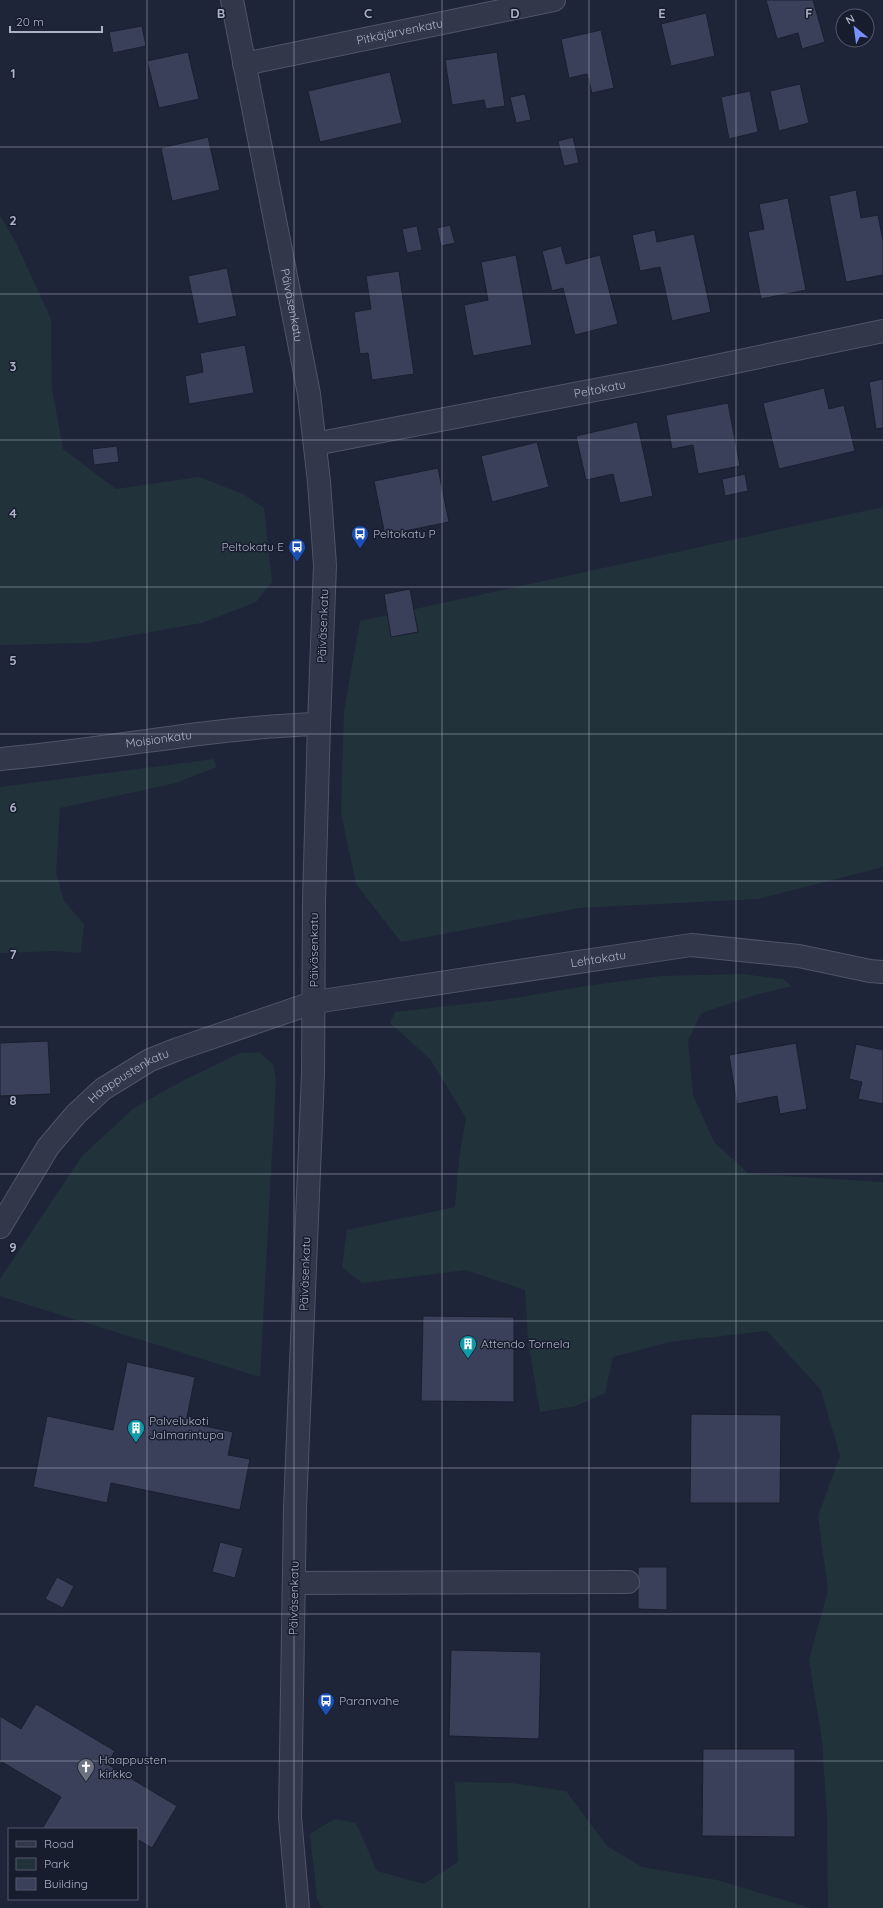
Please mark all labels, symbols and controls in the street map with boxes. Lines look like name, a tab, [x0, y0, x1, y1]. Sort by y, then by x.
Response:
text: B	[217, 5, 225, 21]
text: C	[364, 5, 372, 21]
text: D	[510, 5, 520, 21]
text: E	[658, 5, 666, 21]
text: F	[805, 5, 813, 21]
scale bar	[10, 8, 102, 34]
north arrow	[835, 8, 875, 48]
text: N	[843, 11, 857, 27]
text: 20 m	[16, 14, 44, 29]
street label: Pitkäjärvenkatu	[355, 15, 444, 48]
text: 1	[10, 65, 16, 81]
text: 2	[9, 212, 17, 228]
street label: Päiväsenkatu	[278, 267, 307, 343]
text: 3	[10, 358, 17, 374]
street label: Peltokatu	[573, 376, 627, 401]
text: 4	[9, 505, 17, 521]
bus stop icon: Peltokatu P	[350, 524, 370, 549]
place label: Peltokatu P	[373, 526, 436, 541]
bus stop icon: Peltokatu E	[287, 537, 307, 562]
place label: Peltokatu E	[222, 539, 284, 554]
street label: Päiväsenkatu	[314, 589, 331, 663]
text: 5	[9, 652, 17, 668]
street label: Moisionkatu	[125, 727, 193, 751]
text: 6	[9, 799, 17, 815]
street label: Päiväsenkatu	[306, 913, 321, 987]
text: 7	[9, 946, 17, 962]
street label: Lehtokatu	[569, 947, 627, 970]
street label: Haappustenkatu	[85, 1045, 171, 1106]
text: 8	[9, 1092, 17, 1108]
street label: Päiväsenkatu	[296, 1237, 313, 1311]
text: 9	[9, 1239, 17, 1255]
building icon: Attendo Tornela	[458, 1334, 478, 1359]
place label: Attendo Tornela	[481, 1336, 570, 1351]
place label: Palvelukoti Jalmarintupa	[149, 1413, 224, 1442]
building icon: Palvelukoti Jalmarintupa	[126, 1418, 146, 1443]
street label: Päiväsenkatu	[285, 1561, 302, 1635]
bus stop icon: Paranvahe	[316, 1691, 336, 1716]
place label: Paranvahe	[339, 1693, 399, 1708]
place label: Haappusten kirkko	[99, 1752, 167, 1781]
church icon: Haappusten kirkko	[76, 1757, 96, 1782]
legend	[8, 1828, 138, 1900]
text: Road	[44, 1836, 74, 1851]
text: Park	[44, 1856, 69, 1871]
text: Building	[44, 1876, 88, 1891]

